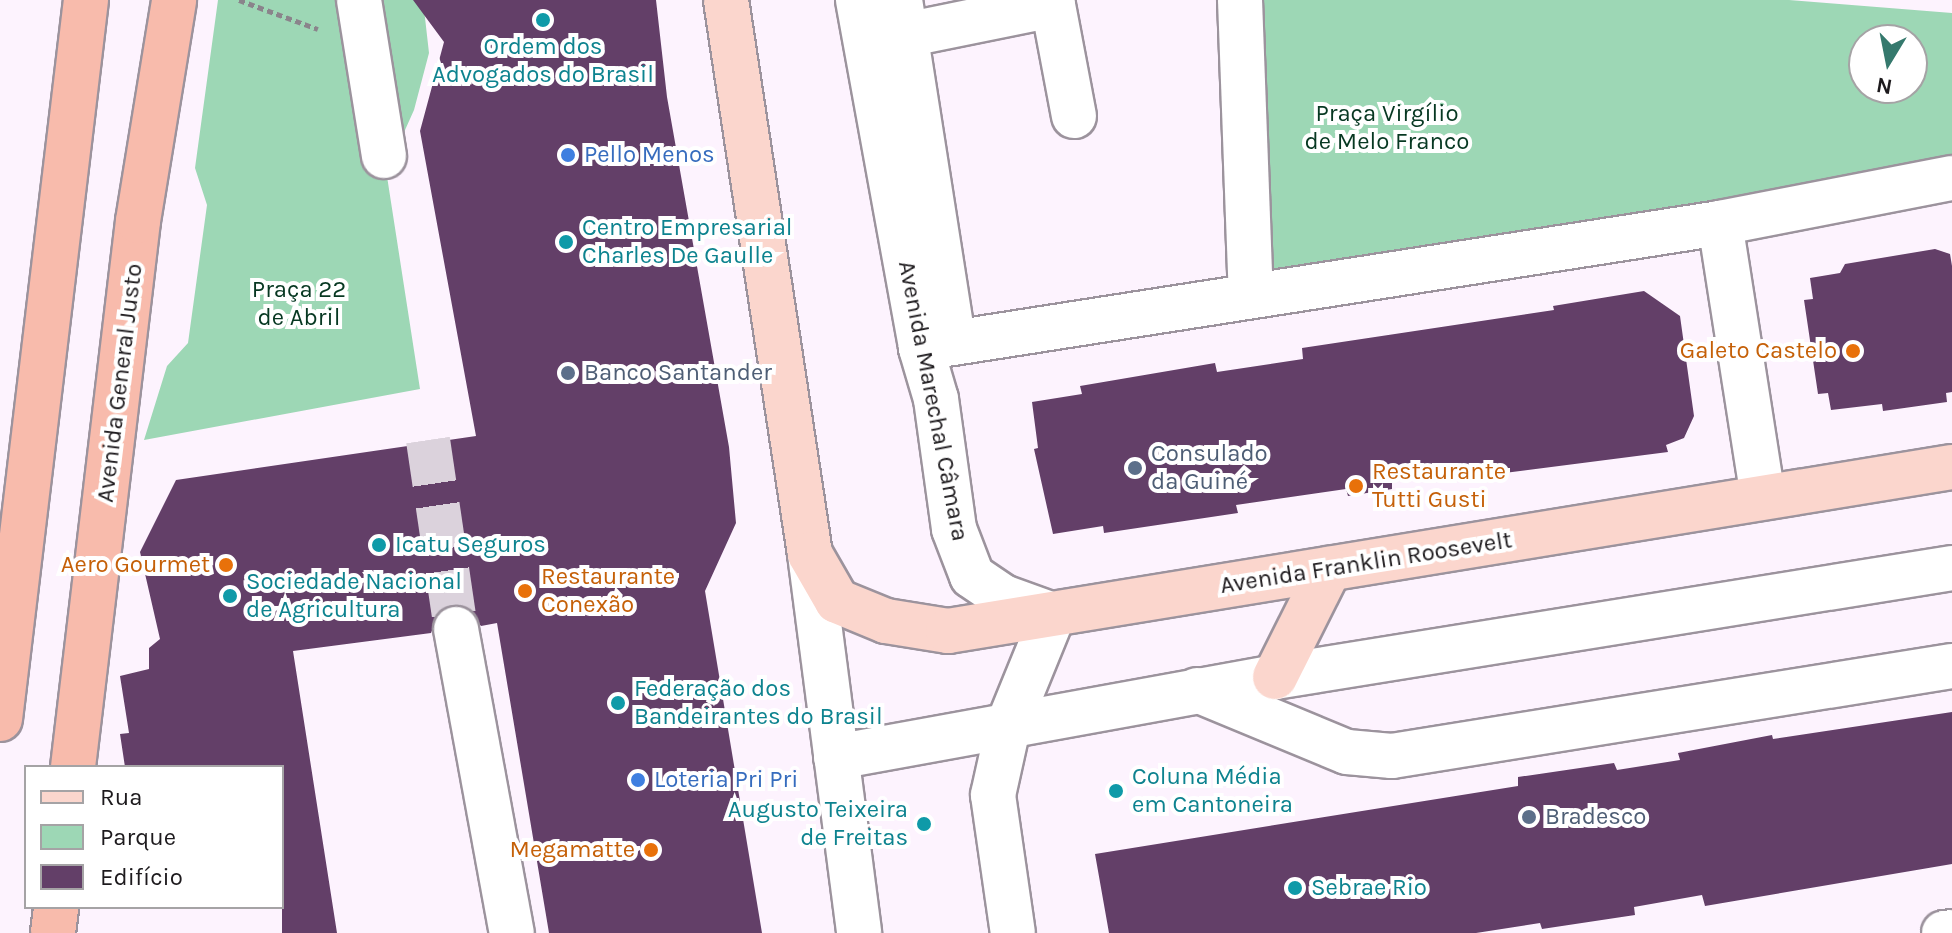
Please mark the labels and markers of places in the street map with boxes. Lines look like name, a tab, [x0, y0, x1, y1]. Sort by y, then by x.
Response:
marker: Ordem dos Advogados do Brasil	[534, 11, 552, 29]
place label: Ordem dos Advogados do Brasil	[432, 33, 654, 89]
place label: Pello Menos	[584, 141, 715, 169]
marker: Pello Menos	[559, 146, 577, 164]
place label: Centro Empresarial Charles De Gaulle	[582, 214, 793, 270]
marker: Centro Empresarial Charles De Gaulle	[557, 233, 575, 251]
place label: Galeto Castelo	[1680, 337, 1837, 365]
marker: Galeto Castelo	[1844, 342, 1862, 360]
place label: Banco Santander	[584, 359, 772, 387]
marker: Banco Santander	[559, 364, 577, 382]
place label: Consulado da Guiné	[1151, 440, 1268, 496]
place label: Restaurante Tutti Gusti	[1372, 458, 1506, 514]
marker: Consulado da Guiné	[1126, 459, 1144, 477]
marker: Restaurante Tutti Gusti	[1347, 477, 1365, 495]
place label: Icatu Seguros	[395, 531, 546, 559]
marker: Icatu Seguros	[370, 536, 388, 554]
place label: Aero Gourmet	[61, 551, 210, 579]
marker: Aero Gourmet	[217, 556, 235, 574]
place label: Restaurante Conexão	[541, 563, 675, 619]
place label: Sociedade Nacional de Agricultura	[246, 568, 462, 624]
marker: Restaurante Conexão	[516, 582, 534, 600]
marker: Sociedade Nacional de Agricultura	[221, 587, 239, 605]
place label: Federação dos Bandeirantes do Brasil	[634, 675, 883, 731]
marker: Federação dos Bandeirantes do Brasil	[609, 694, 627, 712]
place label: Coluna Média em Cantoneira	[1132, 763, 1293, 819]
place label: Loteria Pri Pri	[654, 766, 798, 794]
marker: Loteria Pri Pri	[629, 771, 647, 789]
marker: Coluna Média em Cantoneira	[1107, 782, 1125, 800]
place label: Augusto Teixeira de Freitas	[728, 796, 908, 852]
place label: Bradesco	[1545, 803, 1646, 831]
marker: Bradesco	[1520, 808, 1538, 826]
marker: Augusto Teixeira de Freitas	[915, 815, 933, 833]
place label: Megamatte	[510, 836, 635, 864]
marker: Megamatte	[642, 841, 660, 859]
place label: Sebrae Rio	[1311, 874, 1427, 902]
marker: Sebrae Rio	[1286, 879, 1304, 897]

